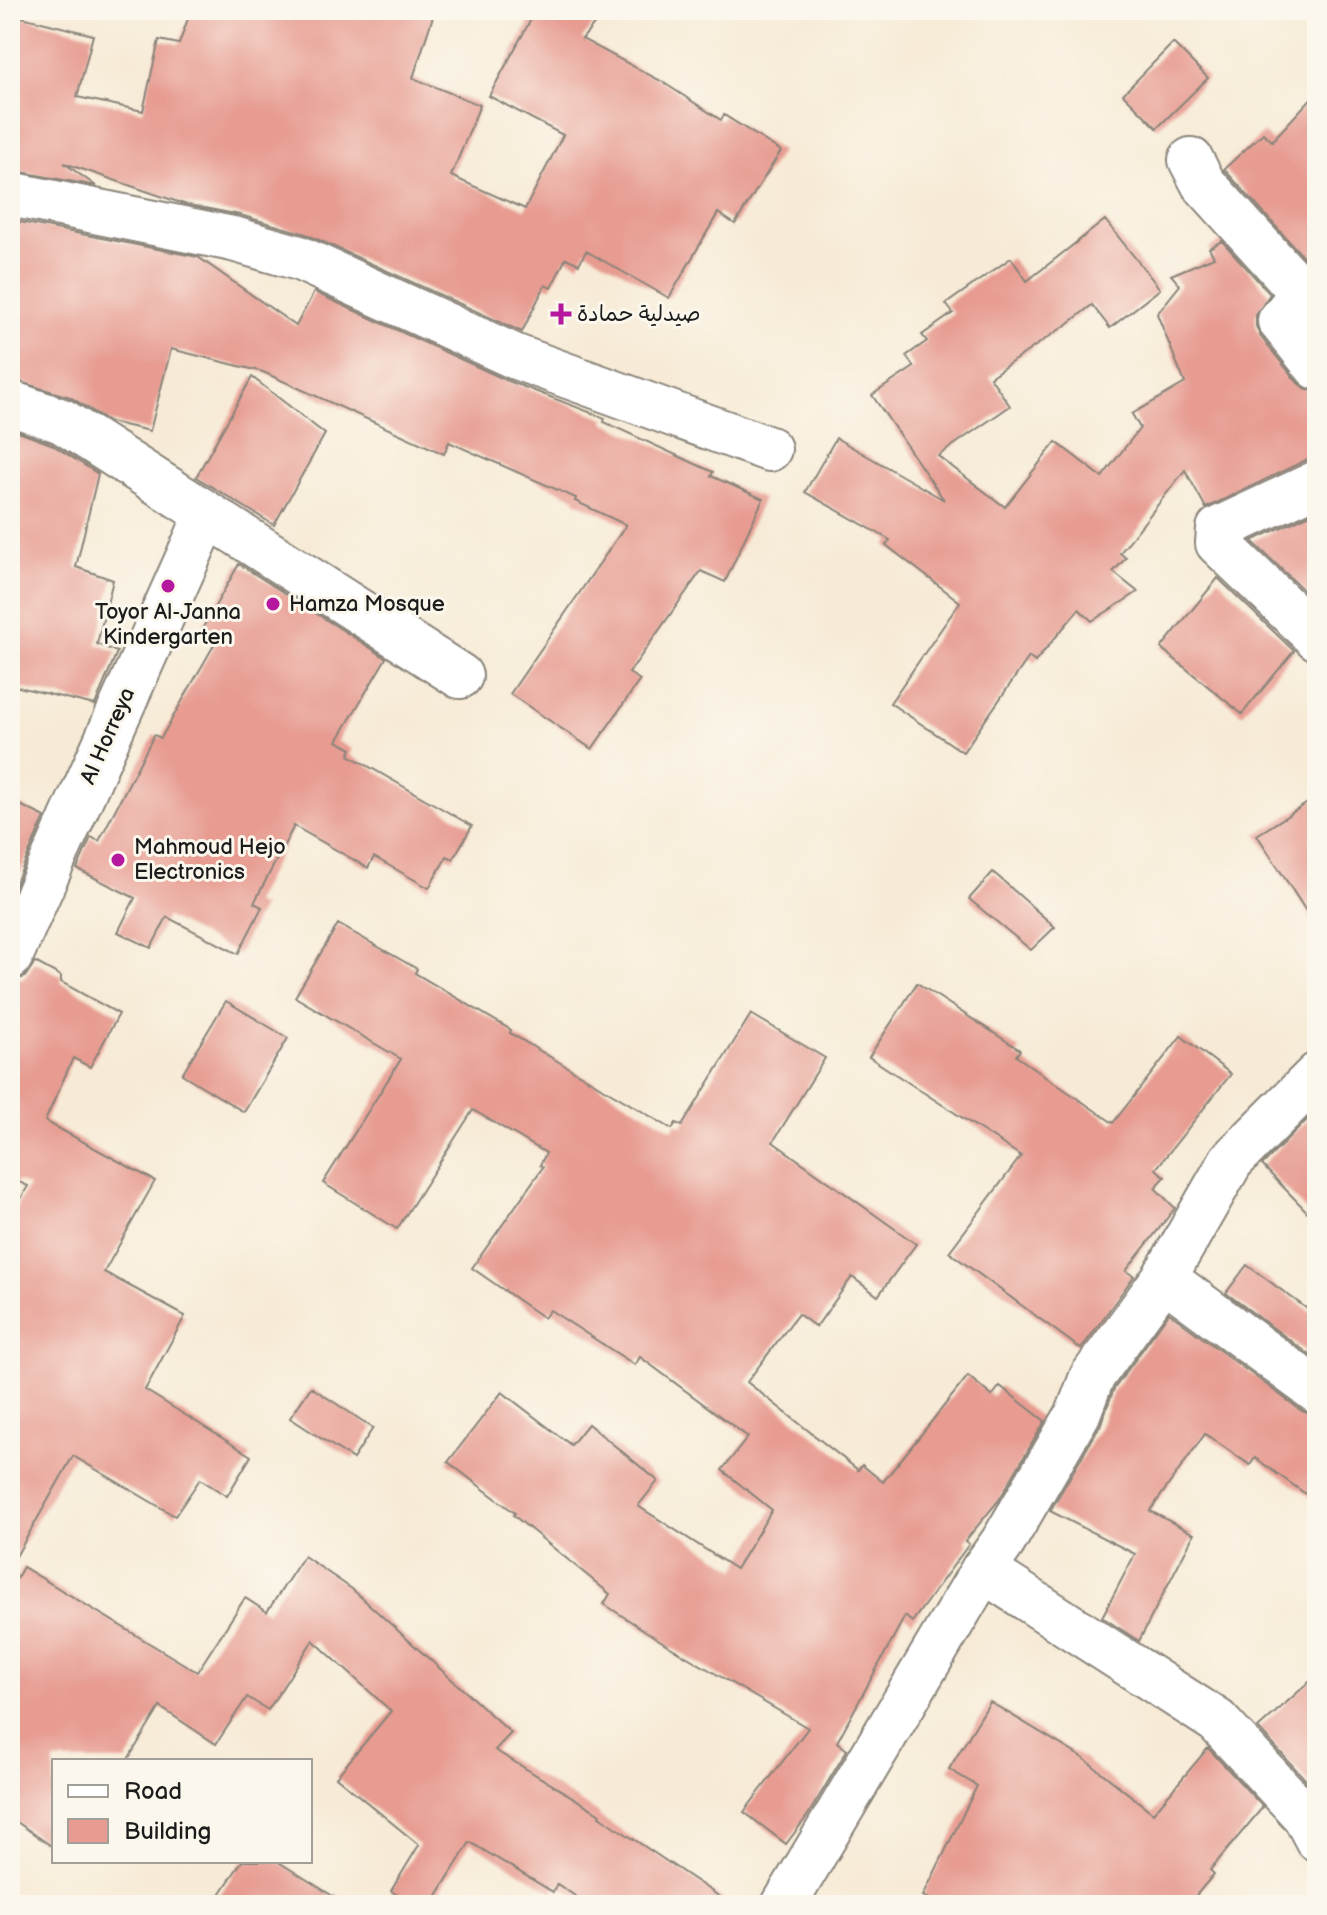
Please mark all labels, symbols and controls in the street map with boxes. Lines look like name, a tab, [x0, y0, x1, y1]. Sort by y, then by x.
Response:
place label: صيدلية حمادة	[577, 301, 701, 328]
marker: صيدلية حمادة	[552, 305, 570, 323]
marker: Toyor Al-Janna Kindergarten	[159, 577, 177, 595]
place label: Hamza Mosque	[289, 591, 445, 618]
marker: Hamza Mosque	[264, 595, 282, 613]
place label: Toyor Al-Janna Kindergarten	[95, 599, 241, 651]
street label: Al Horreya	[75, 683, 141, 789]
place label: Mahmoud Hejo Electronics	[134, 834, 286, 886]
marker: Mahmoud Hejo Electronics	[109, 851, 127, 869]
legend	[52, 1759, 312, 1863]
text: Road	[124, 1777, 182, 1806]
text: Building	[124, 1817, 211, 1846]

